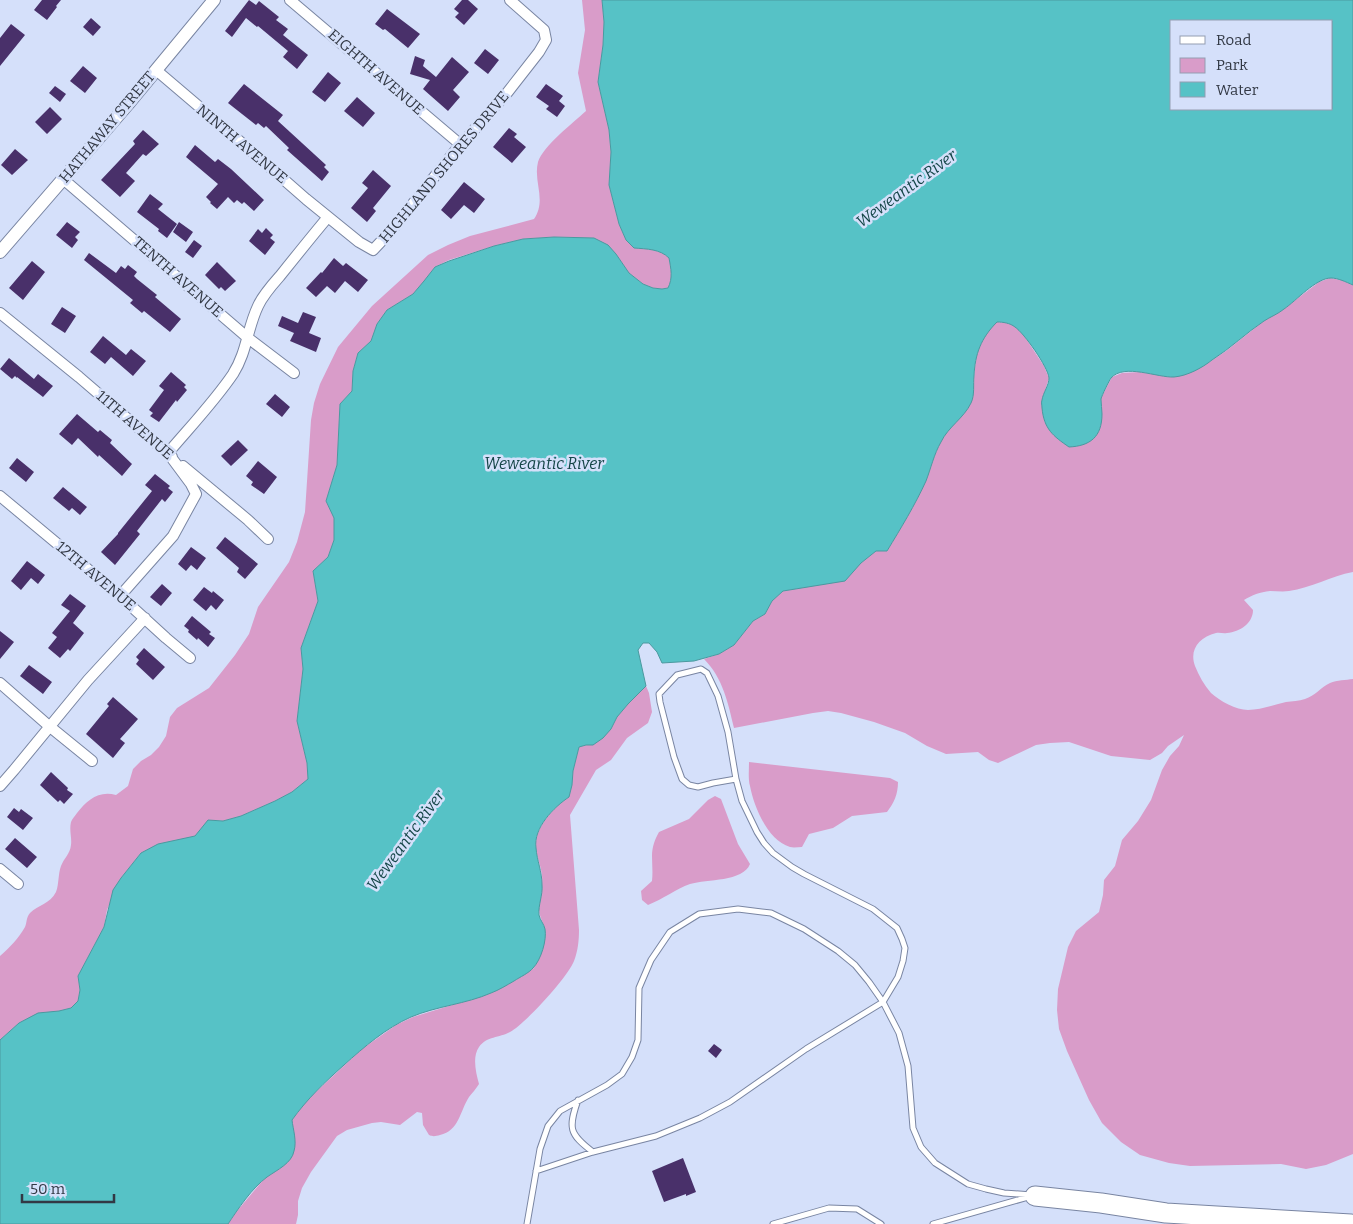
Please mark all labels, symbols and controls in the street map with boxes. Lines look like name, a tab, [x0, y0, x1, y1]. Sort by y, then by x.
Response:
legend	[1170, 20, 1333, 110]
street label: EIGHTH AVENUE	[324, 25, 428, 119]
text: Road	[1216, 31, 1251, 49]
text: Park	[1216, 56, 1248, 74]
street label: HATHAWAY STREET	[55, 68, 159, 186]
text: Water	[1216, 81, 1259, 99]
street label: HIGHLAND SHORES DRIVE	[375, 88, 513, 246]
street label: NINTH AVENUE	[193, 101, 291, 187]
water label: Weweantic River	[852, 145, 961, 231]
street label: TENTH AVENUE	[129, 233, 227, 321]
street label: 11TH AVENUE	[93, 387, 177, 463]
water label: Weweantic River	[484, 454, 605, 473]
street label: 12TH AVENUE	[53, 537, 139, 615]
water label: Weweantic River	[363, 785, 449, 894]
scale bar	[22, 1172, 115, 1204]
text: 50 m	[30, 1180, 66, 1198]

